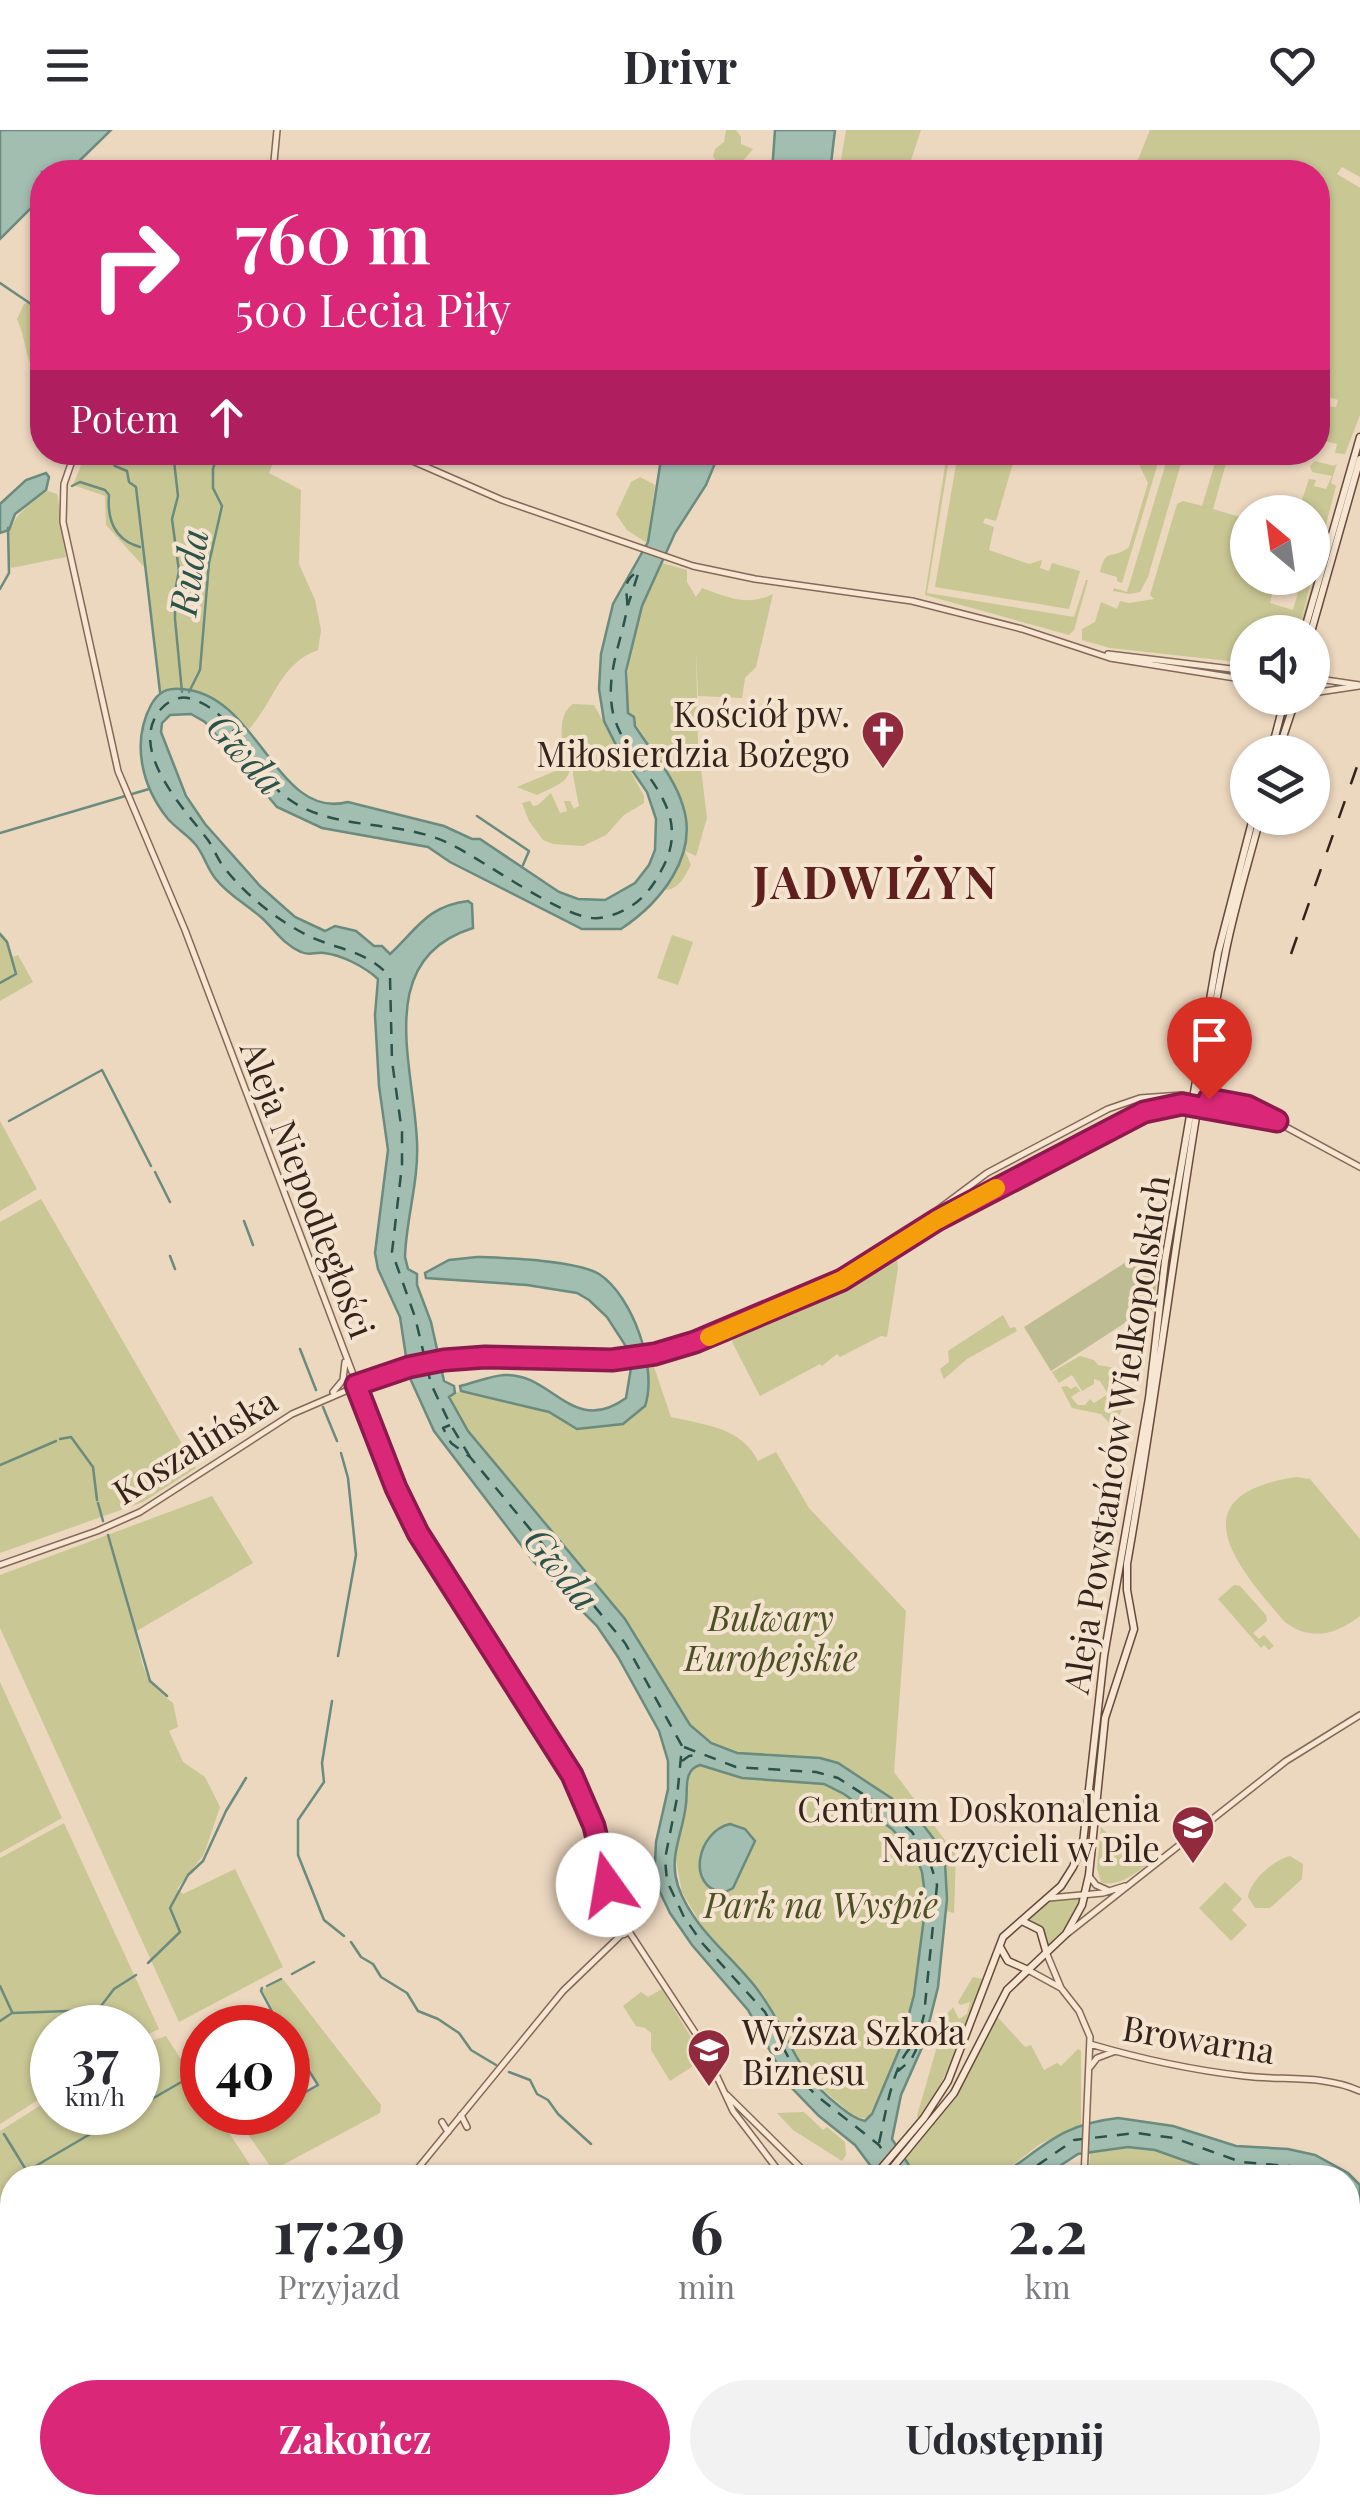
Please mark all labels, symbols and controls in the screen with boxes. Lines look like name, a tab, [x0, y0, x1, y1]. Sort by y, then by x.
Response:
text: Drivr	[623, 35, 737, 95]
icon: menu	[40, 38, 95, 93]
icon: heart	[1265, 38, 1320, 93]
text: 760 m	[235, 188, 431, 282]
icon: right	[70, 200, 200, 330]
text: 500 Lecia Piły	[235, 278, 511, 338]
icon: ahead	[199, 390, 254, 445]
text: Potem	[70, 392, 179, 443]
north arrow	[1230, 495, 1330, 595]
map controls	[1230, 495, 1330, 835]
water label: Ruda	[155, 525, 218, 621]
button: sound	[1230, 615, 1330, 715]
place label: Kościół pw. Miłosierdzia Bożego	[536, 689, 850, 776]
water label: Gwda	[197, 701, 297, 805]
church icon: Kościół pw. Miłosierdzia Bożego	[860, 709, 906, 770]
button: layers	[1230, 735, 1330, 835]
district label: JADWIŻYN	[751, 850, 999, 910]
pin	[1167, 997, 1252, 1100]
icon: arrive	[1182, 1012, 1237, 1067]
street label: Aleja Niepodległości	[230, 1033, 387, 1344]
street label: Aleja Powstańców Wielkopolskich	[1051, 1171, 1179, 1698]
street label: Koszalińska	[103, 1376, 285, 1514]
water label: Gwda	[514, 1516, 612, 1620]
park label: Bulwary Europejskie	[682, 1593, 858, 1680]
place label: Centrum Doskonalenia Nauczycieli w Pile	[797, 1784, 1161, 1871]
school or university icon: Centrum Doskonalenia Nauczycieli w Pile	[1170, 1804, 1216, 1865]
position arrow	[556, 1833, 660, 1937]
park label: Park na Wyspie	[702, 1880, 938, 1927]
street label: Browarna	[1120, 2003, 1279, 2073]
speed limit sign: 40	[180, 2005, 310, 2135]
place label: Wyższa Szkoła Biznesu	[741, 2007, 966, 2094]
text: 37	[71, 2024, 119, 2091]
school or university icon: Wyższa Szkoła Biznesu	[686, 2027, 732, 2088]
text: km/h	[65, 2079, 125, 2112]
text: 17:29	[273, 2189, 405, 2269]
text: 6	[690, 2189, 723, 2269]
text: 2.2	[1008, 2189, 1087, 2269]
text: Przyjazd	[278, 2264, 400, 2307]
text: min	[678, 2264, 735, 2307]
text: km	[1025, 2264, 1071, 2307]
button: Zakończ	[40, 2380, 670, 2495]
button: Udostępnij	[690, 2380, 1320, 2495]

